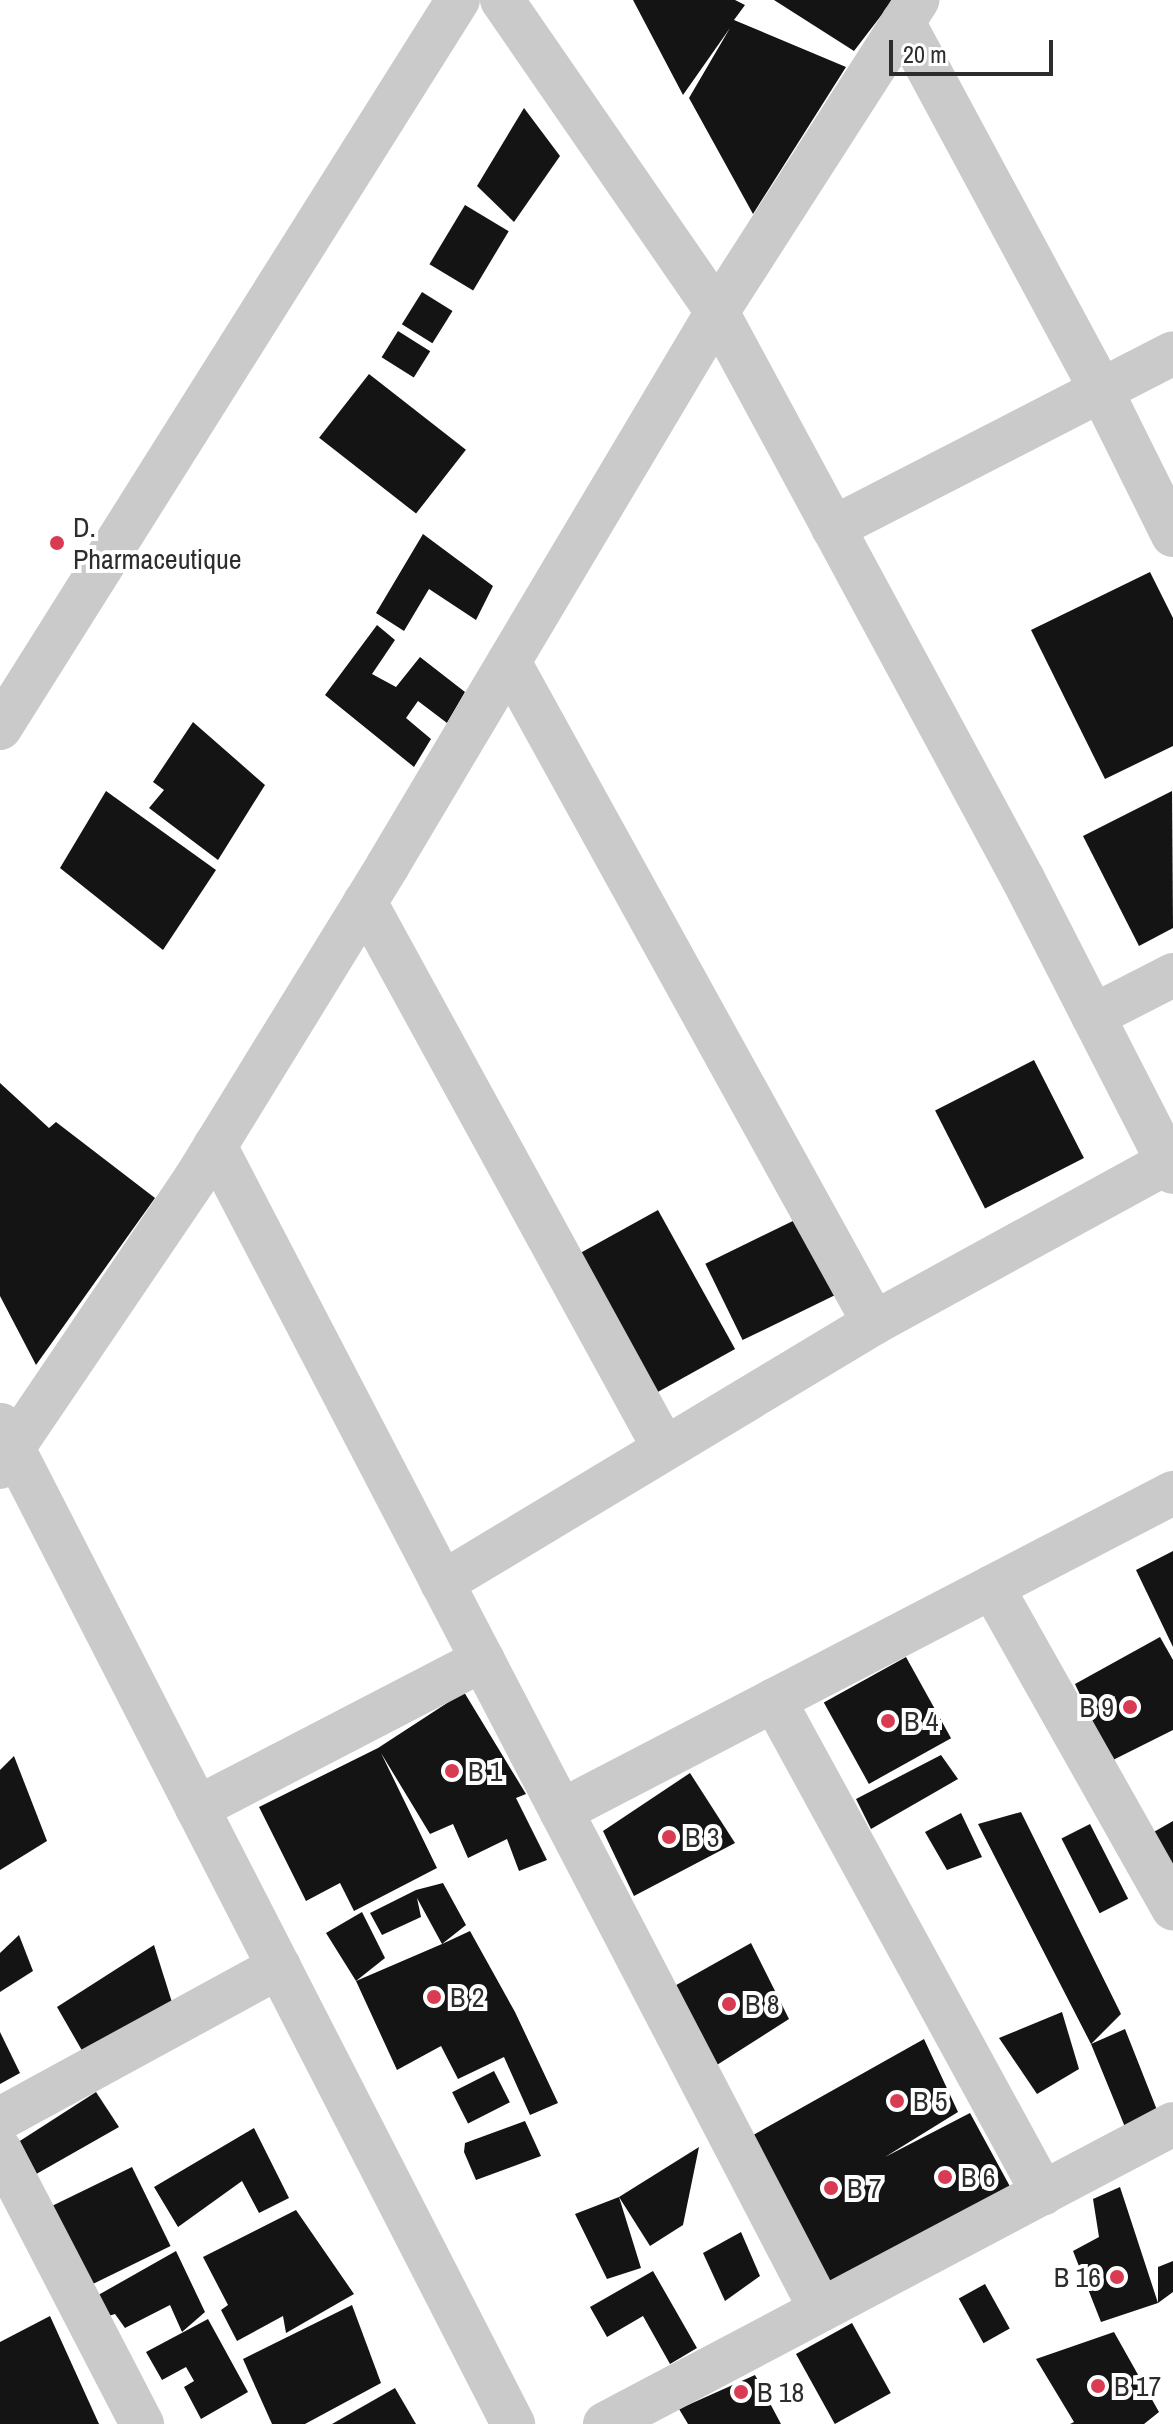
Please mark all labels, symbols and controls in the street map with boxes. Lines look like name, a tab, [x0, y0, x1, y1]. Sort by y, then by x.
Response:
scale bar	[893, 24, 1057, 74]
text: 20 m	[903, 38, 947, 70]
place label: D. Pharmaceutique	[73, 510, 241, 576]
marker: D. Pharmaceutique	[48, 534, 66, 552]
place label: B 9	[1080, 1690, 1114, 1724]
marker: B 9	[1121, 1698, 1139, 1716]
place label: B 4	[904, 1704, 938, 1738]
marker: B 4	[879, 1712, 897, 1730]
place label: B 1	[468, 1754, 502, 1788]
marker: B 1	[443, 1762, 461, 1780]
place label: B 3	[685, 1820, 719, 1854]
marker: B 3	[660, 1828, 678, 1846]
place label: B 2	[450, 1980, 484, 2014]
place label: B 8	[745, 1987, 779, 2021]
marker: B 2	[425, 1988, 443, 2006]
marker: B 8	[720, 1995, 738, 2013]
place label: B 5	[913, 2084, 947, 2118]
marker: B 5	[888, 2092, 906, 2110]
place label: B 6	[961, 2160, 995, 2194]
marker: B 6	[936, 2168, 954, 2186]
place label: B 7	[847, 2171, 881, 2205]
marker: B 7	[822, 2179, 840, 2197]
place label: B 16	[1054, 2260, 1101, 2294]
marker: B 16	[1108, 2268, 1126, 2286]
place label: B 17	[1114, 2369, 1161, 2403]
place label: B 18	[757, 2375, 804, 2409]
marker: B 17	[1089, 2377, 1107, 2395]
marker: B 18	[732, 2383, 750, 2401]

